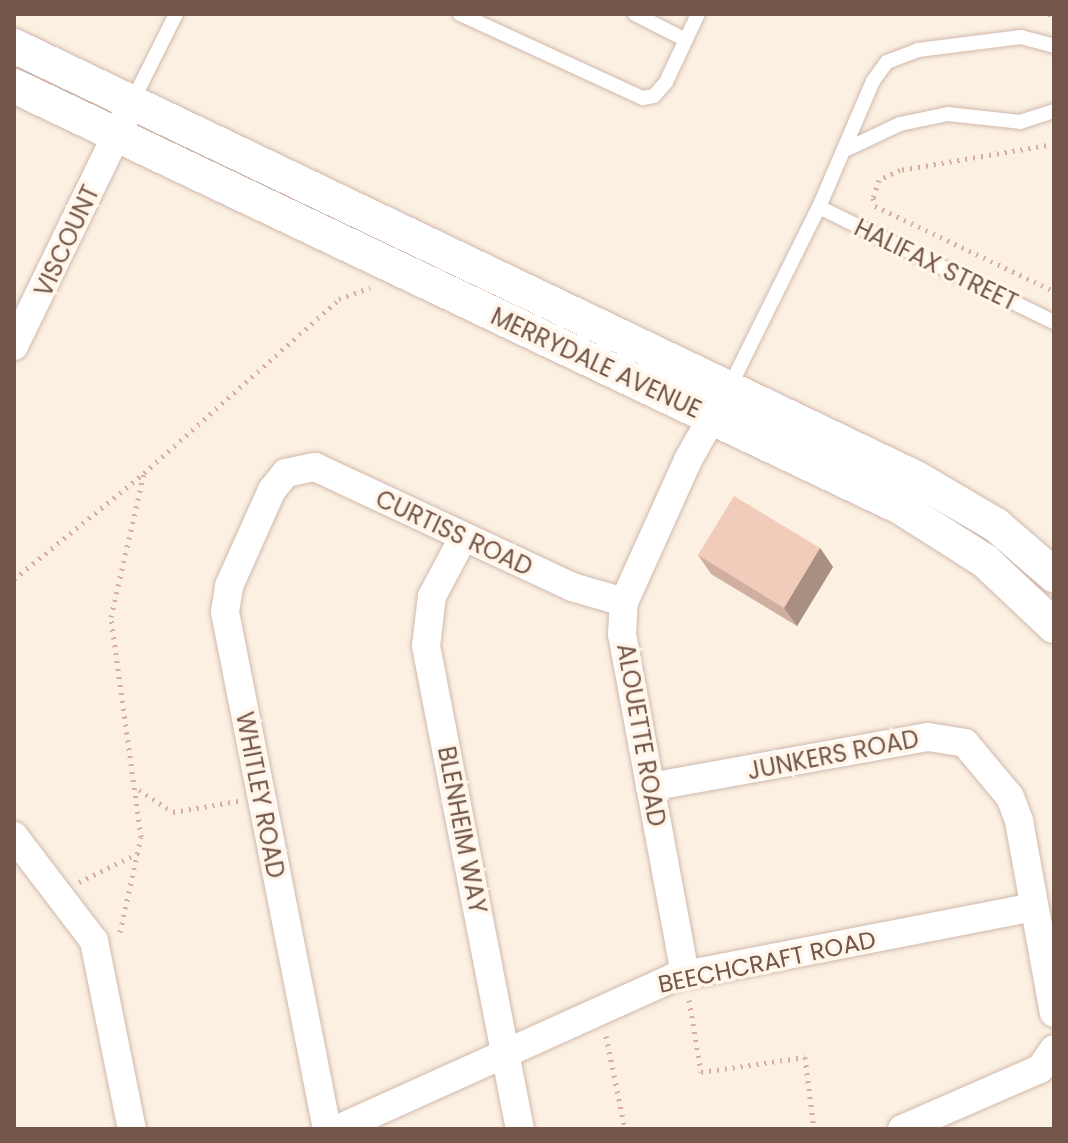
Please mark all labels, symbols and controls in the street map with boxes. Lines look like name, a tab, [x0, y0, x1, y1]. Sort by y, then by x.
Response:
street label: VISCOUNT	[29, 181, 105, 301]
street label: HALIFAX STREET	[850, 213, 1022, 317]
street label: MERRYDALE AVENUE	[486, 302, 706, 424]
street label: CURTISS ROAD	[371, 484, 537, 582]
street label: ALOUETTE ROAD	[611, 641, 671, 829]
street label: WHITLEY ROAD	[230, 709, 290, 881]
street label: JUNKERS ROAD	[745, 724, 921, 786]
street label: BLENHEIM WAY	[432, 744, 492, 916]
street label: BEECHCRAFT ROAD	[656, 925, 878, 999]

